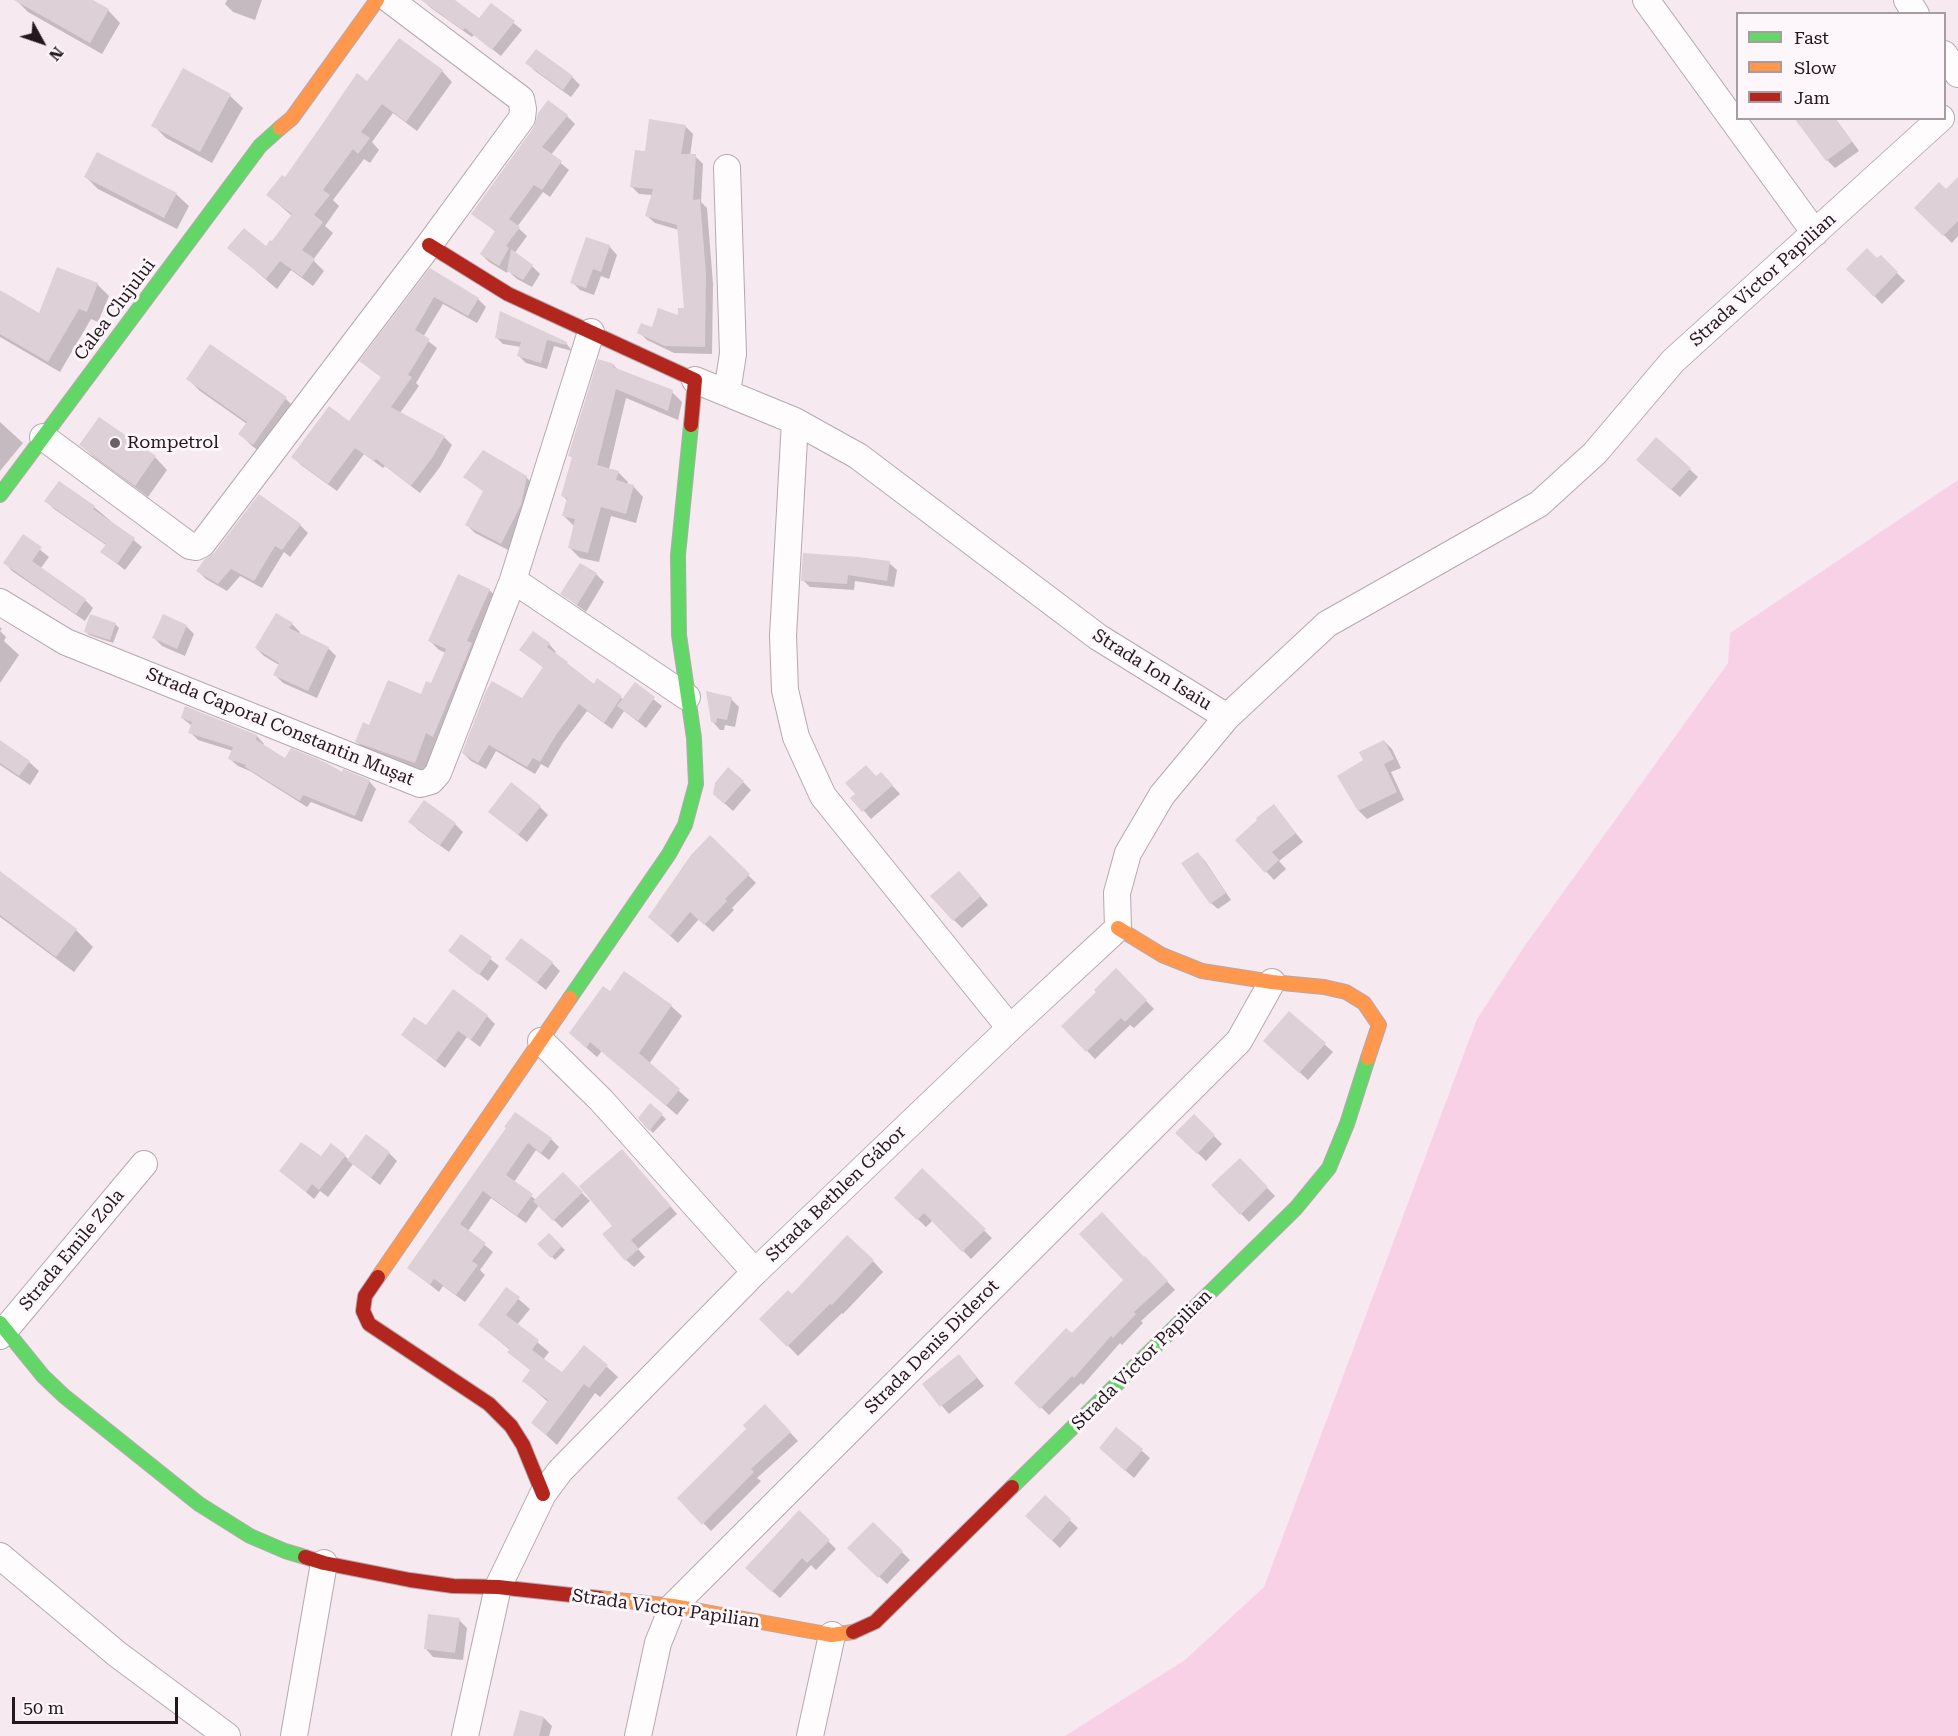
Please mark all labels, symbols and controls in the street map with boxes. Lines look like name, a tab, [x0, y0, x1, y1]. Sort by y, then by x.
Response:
north arrow	[12, 12, 72, 72]
legend	[1736, 12, 1946, 120]
text: Fast	[1794, 27, 1829, 48]
text: N	[45, 43, 67, 65]
text: Slow	[1794, 57, 1836, 78]
text: Jam	[1794, 87, 1830, 108]
street label: Strada Victor Papilian	[1685, 209, 1841, 351]
street label: Calea Clujului	[70, 255, 160, 365]
place label: Rompetrol	[127, 432, 219, 454]
marker: Rompetrol	[108, 436, 122, 450]
street label: Strada Ion Isaiu	[1089, 625, 1215, 715]
street label: Strada Caporal Constantin Mușat	[143, 663, 417, 791]
street label: Strada Bethlen Gábor	[762, 1122, 910, 1266]
street label: Strada Emile Zola	[15, 1185, 129, 1315]
street label: Strada Denis Diderot	[860, 1275, 1004, 1419]
street label: Strada Victor Papilian	[1067, 1285, 1217, 1435]
street label: Strada Victor Papilian	[571, 1585, 761, 1633]
scale bar	[15, 1685, 182, 1723]
text: 50 m	[23, 1697, 64, 1718]

